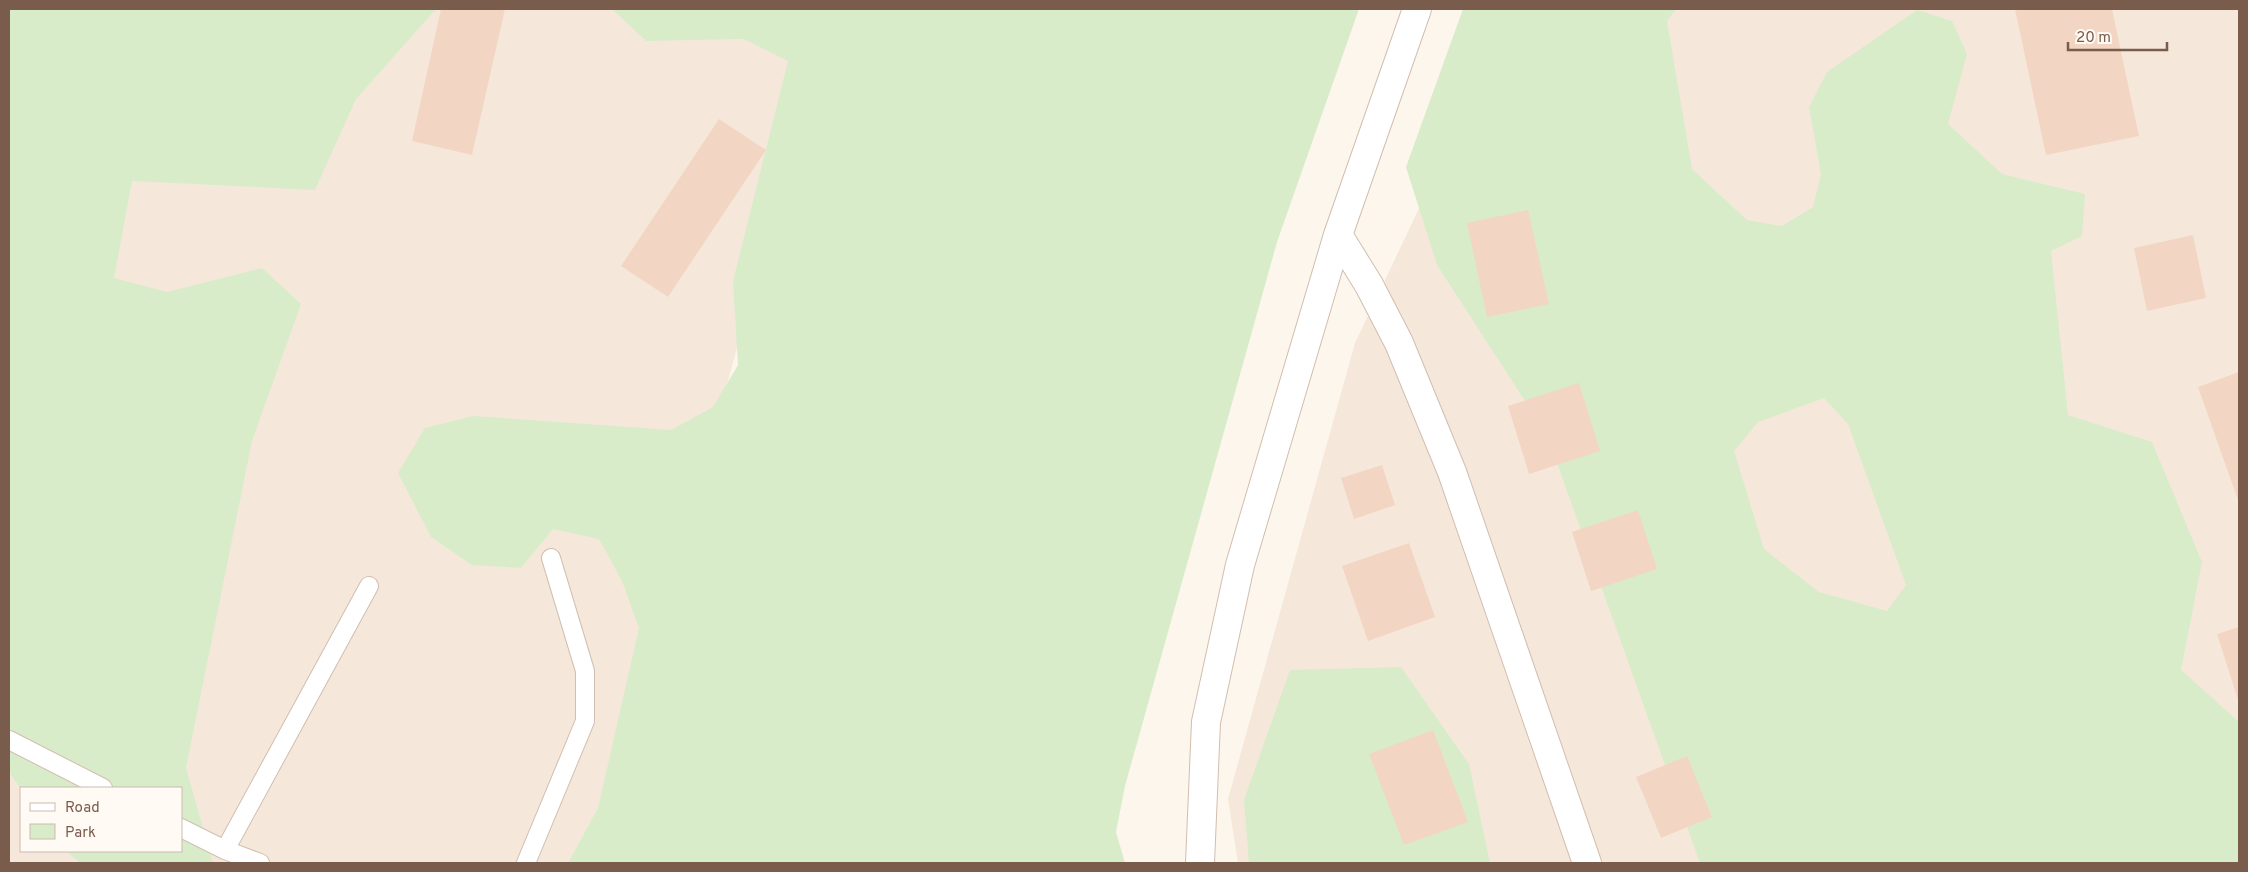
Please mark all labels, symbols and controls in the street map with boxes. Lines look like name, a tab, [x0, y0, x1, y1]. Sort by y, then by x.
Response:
scale bar	[2068, 20, 2167, 52]
text: 20 m	[2076, 29, 2111, 48]
legend	[20, 787, 182, 852]
text: Road	[65, 799, 100, 818]
text: Park	[65, 824, 96, 843]

